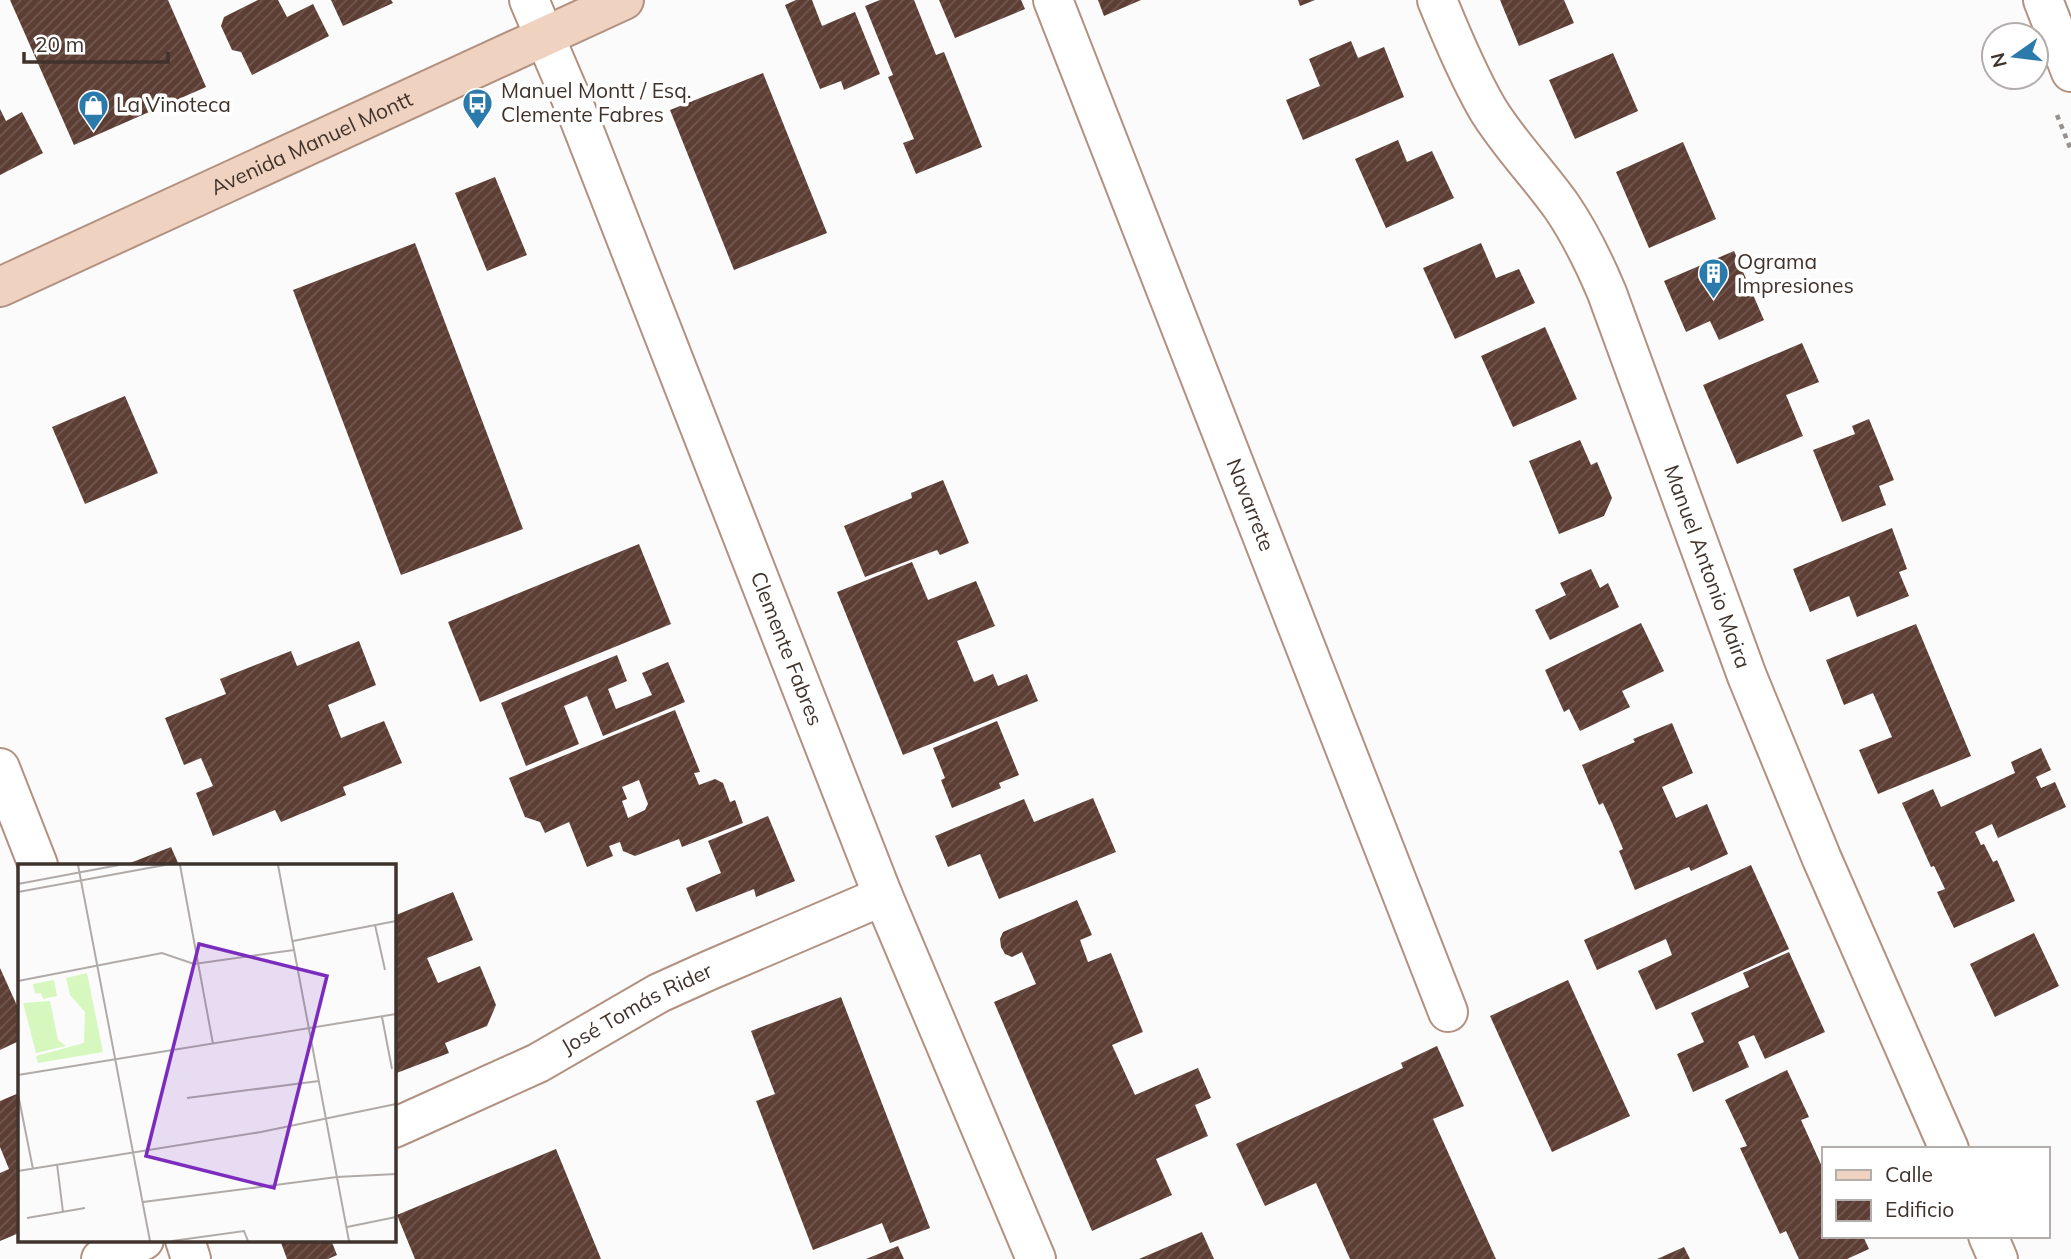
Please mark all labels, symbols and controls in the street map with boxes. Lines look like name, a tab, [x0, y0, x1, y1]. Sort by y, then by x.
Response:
scale bar	[24, 21, 168, 65]
north arrow	[1980, 21, 2050, 91]
text: 20 m	[35, 31, 84, 57]
text: N	[1985, 50, 2012, 70]
place label: Manuel Montt / Esq. Clemente Fabres	[501, 77, 692, 127]
street label: Avenida Manuel Montt	[206, 85, 416, 200]
bus stop icon: Manuel Montt / Esq. Clemente Fabres	[461, 86, 495, 130]
shop icon: La Vinoteca	[76, 88, 110, 132]
place label: La Vinoteca	[116, 91, 231, 117]
place label: Ograma Impresiones	[1737, 248, 1854, 298]
building icon: Ograma Impresiones	[1697, 257, 1731, 301]
street label: Navarrete	[1221, 455, 1281, 554]
street label: Manuel Antonio Maira	[1659, 461, 1757, 672]
street label: Clemente Fabres	[746, 568, 829, 729]
inset map	[18, 864, 396, 1242]
street label: José Tomás Rider	[556, 957, 716, 1059]
legend	[1822, 1147, 2050, 1238]
text: Calle	[1885, 1161, 1933, 1187]
text: Edificio	[1885, 1196, 1954, 1222]

